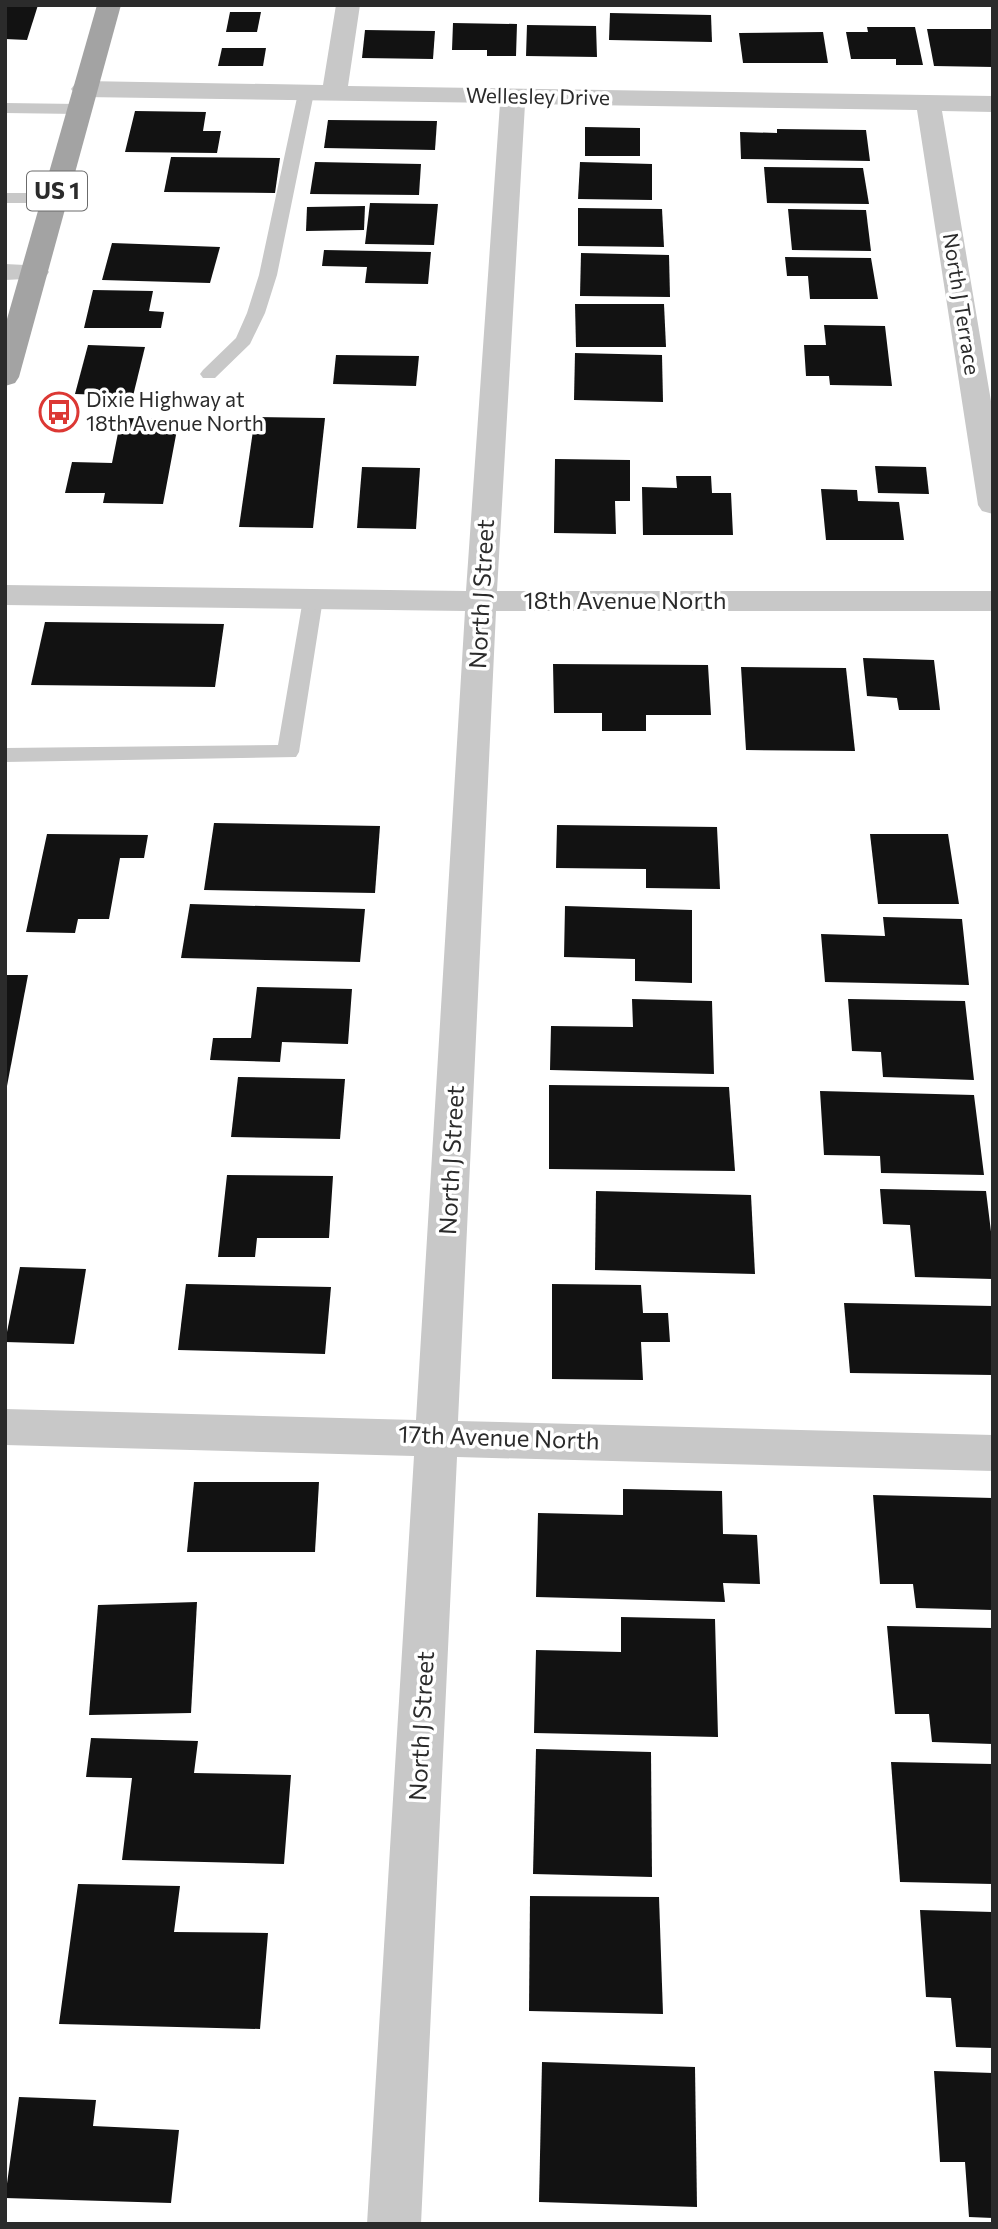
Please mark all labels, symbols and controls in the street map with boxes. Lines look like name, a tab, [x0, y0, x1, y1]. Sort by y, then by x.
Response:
street label: Wellesley Drive	[466, 82, 610, 109]
road number: US 1	[27, 172, 87, 210]
street label: North J Terrace	[939, 231, 986, 377]
place label: Dixie Highway at 18th Avenue North	[86, 386, 264, 435]
bus stop icon: Dixie Highway at 18th Avenue North	[38, 391, 80, 433]
street label: North J Street	[462, 518, 499, 669]
street label: 18th Avenue North	[523, 585, 727, 614]
street label: North J Street	[432, 1084, 469, 1235]
street label: 17th Avenue North	[398, 1418, 600, 1455]
street label: North J Street	[402, 1650, 439, 1801]

